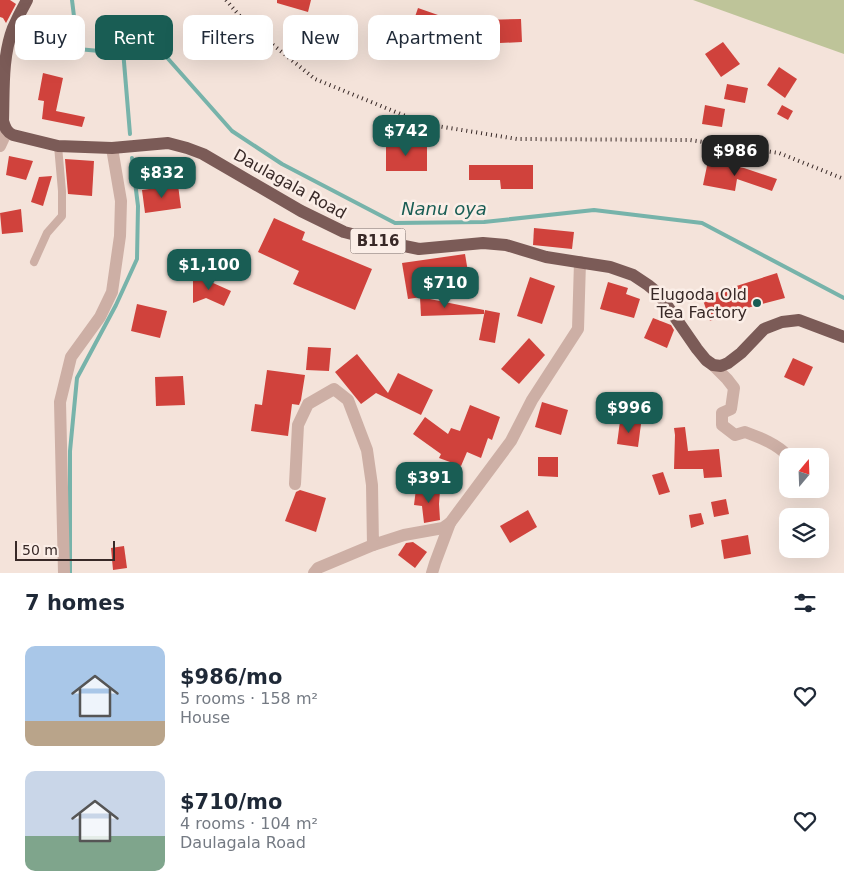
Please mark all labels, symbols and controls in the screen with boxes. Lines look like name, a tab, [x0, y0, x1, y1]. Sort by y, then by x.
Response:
chip: Buy	[15, 15, 85, 60]
chip: Rent	[95, 15, 173, 60]
chip: Filters	[183, 15, 273, 60]
chip: New	[283, 15, 358, 60]
chip: Apartment	[368, 15, 500, 60]
pin: $742	[376, 114, 436, 157]
text: $742	[384, 121, 428, 140]
pin: $986	[705, 134, 765, 177]
text: $986	[713, 141, 757, 160]
street label: Daulagala Road	[230, 145, 350, 223]
pin: $832	[132, 156, 192, 199]
text: $832	[140, 163, 184, 182]
water label: Nanu oya	[401, 198, 487, 219]
road number: B116	[350, 228, 406, 254]
pin: $1,100	[168, 248, 250, 291]
text: $1,100	[178, 255, 240, 274]
pin: $710	[415, 266, 475, 309]
text: $710	[423, 273, 467, 292]
place label: Elugoda Old Tea Factory	[650, 285, 747, 322]
marker: Elugoda Old Tea Factory	[751, 297, 763, 309]
pin: $996	[599, 392, 659, 434]
text: $996	[607, 398, 651, 417]
north arrow	[779, 448, 829, 498]
map controls	[779, 448, 829, 558]
pin: $391	[399, 462, 459, 504]
text: $391	[407, 468, 451, 487]
button: layers	[779, 508, 829, 558]
scale bar	[15, 538, 115, 561]
text: 50 m	[22, 542, 58, 558]
icon: filters	[791, 589, 819, 617]
text: 7 homes	[25, 591, 125, 615]
text: $986/mo	[180, 665, 282, 689]
icon: home	[65, 666, 125, 726]
icon: heart	[791, 682, 819, 710]
text: 5 rooms · 158 m²	[180, 689, 318, 708]
text: House	[180, 708, 230, 727]
text: $710/mo	[180, 790, 282, 814]
icon: home	[65, 791, 125, 851]
icon: heart	[791, 807, 819, 835]
text: 4 rooms · 104 m²	[180, 814, 318, 833]
text: Daulagala Road	[180, 833, 306, 852]

